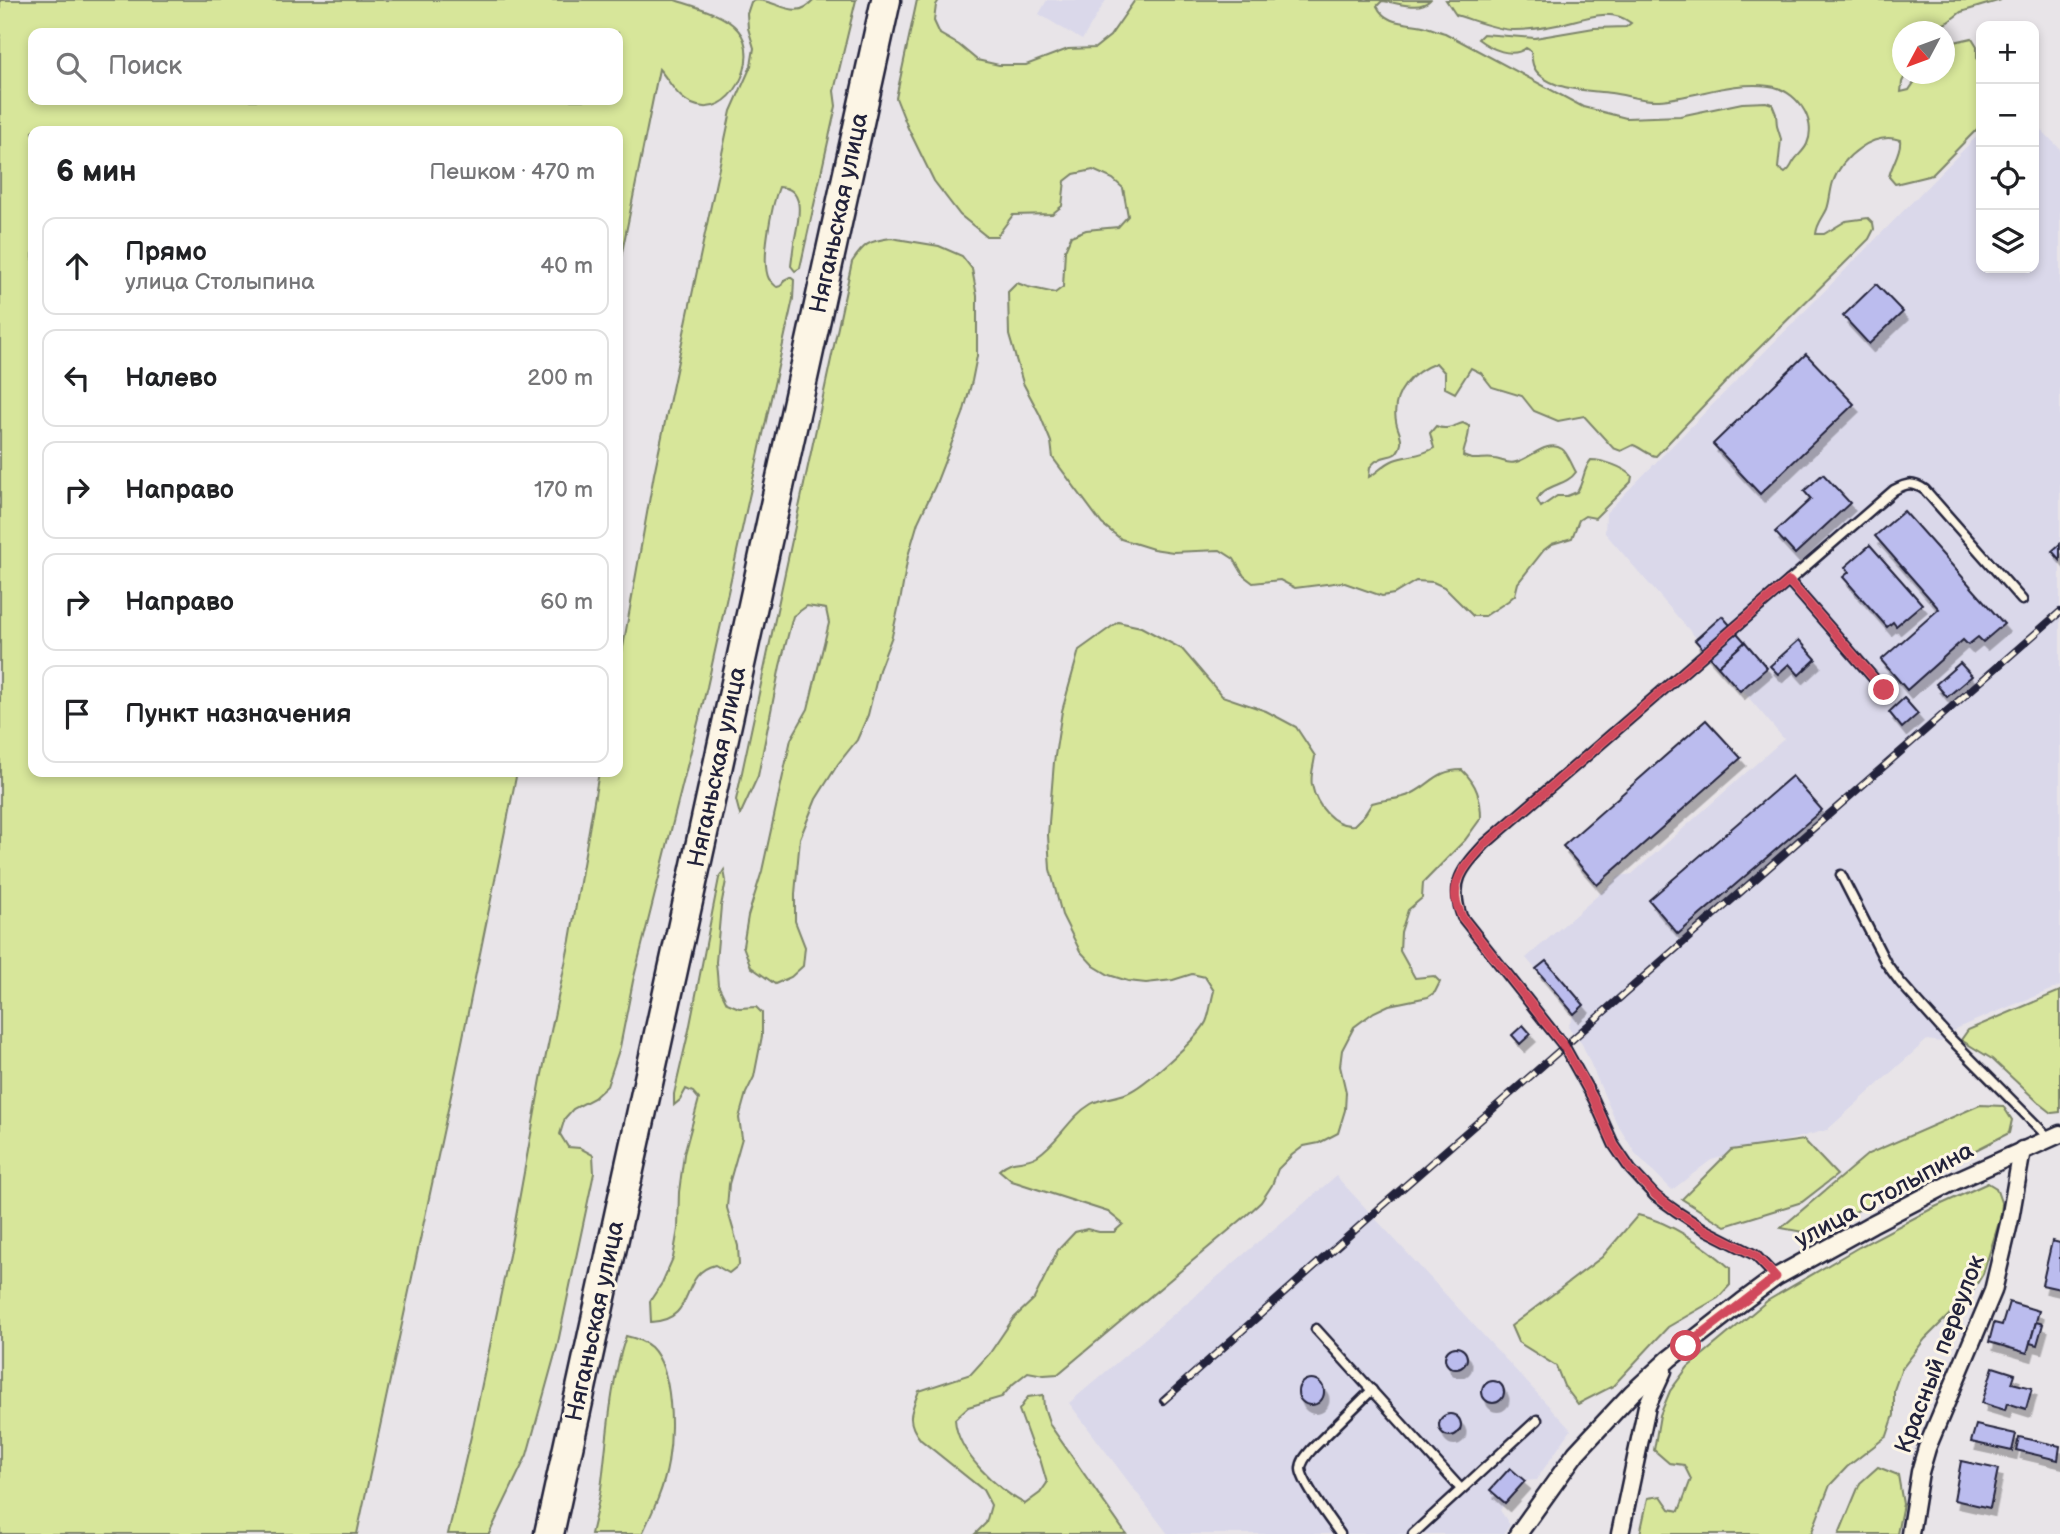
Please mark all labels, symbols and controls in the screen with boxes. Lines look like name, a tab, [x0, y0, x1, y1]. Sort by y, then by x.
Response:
north arrow	[1892, 21, 1955, 84]
map controls	[1976, 21, 2039, 273]
button: +	[1976, 21, 2039, 84]
search box	[28, 28, 623, 105]
icon: search	[52, 48, 90, 86]
text: Поиск	[108, 51, 182, 82]
button: −	[1976, 84, 2039, 147]
street label: Няганьская улица	[804, 110, 874, 316]
button: locate	[1976, 147, 2039, 210]
text: 6 мин	[56, 154, 137, 190]
text: Пешком · 470 m	[429, 158, 595, 186]
button: layers	[1976, 210, 2039, 273]
text: Прямо	[125, 237, 207, 268]
icon: ahead	[58, 247, 96, 285]
text: 40 m	[540, 252, 593, 280]
text: улица Столыпина	[125, 268, 315, 296]
icon: left	[58, 359, 96, 397]
text: Налево	[125, 363, 217, 394]
text: 200 m	[527, 364, 593, 392]
icon: right	[58, 471, 96, 509]
text: Направо	[125, 475, 234, 506]
text: 170 m	[534, 476, 593, 504]
icon: right	[58, 583, 96, 621]
text: Направо	[125, 587, 234, 618]
text: 60 m	[540, 588, 593, 616]
street label: Няганьская улица	[682, 664, 752, 870]
route end	[1868, 674, 1899, 705]
icon: arrive	[58, 695, 96, 733]
text: Пункт назначения	[125, 699, 351, 730]
street label: улица Столыпина	[1790, 1136, 1978, 1254]
street label: Няганьская улица	[560, 1218, 630, 1424]
street label: Красный переулок	[1889, 1250, 1991, 1457]
route start	[1670, 1330, 1701, 1361]

